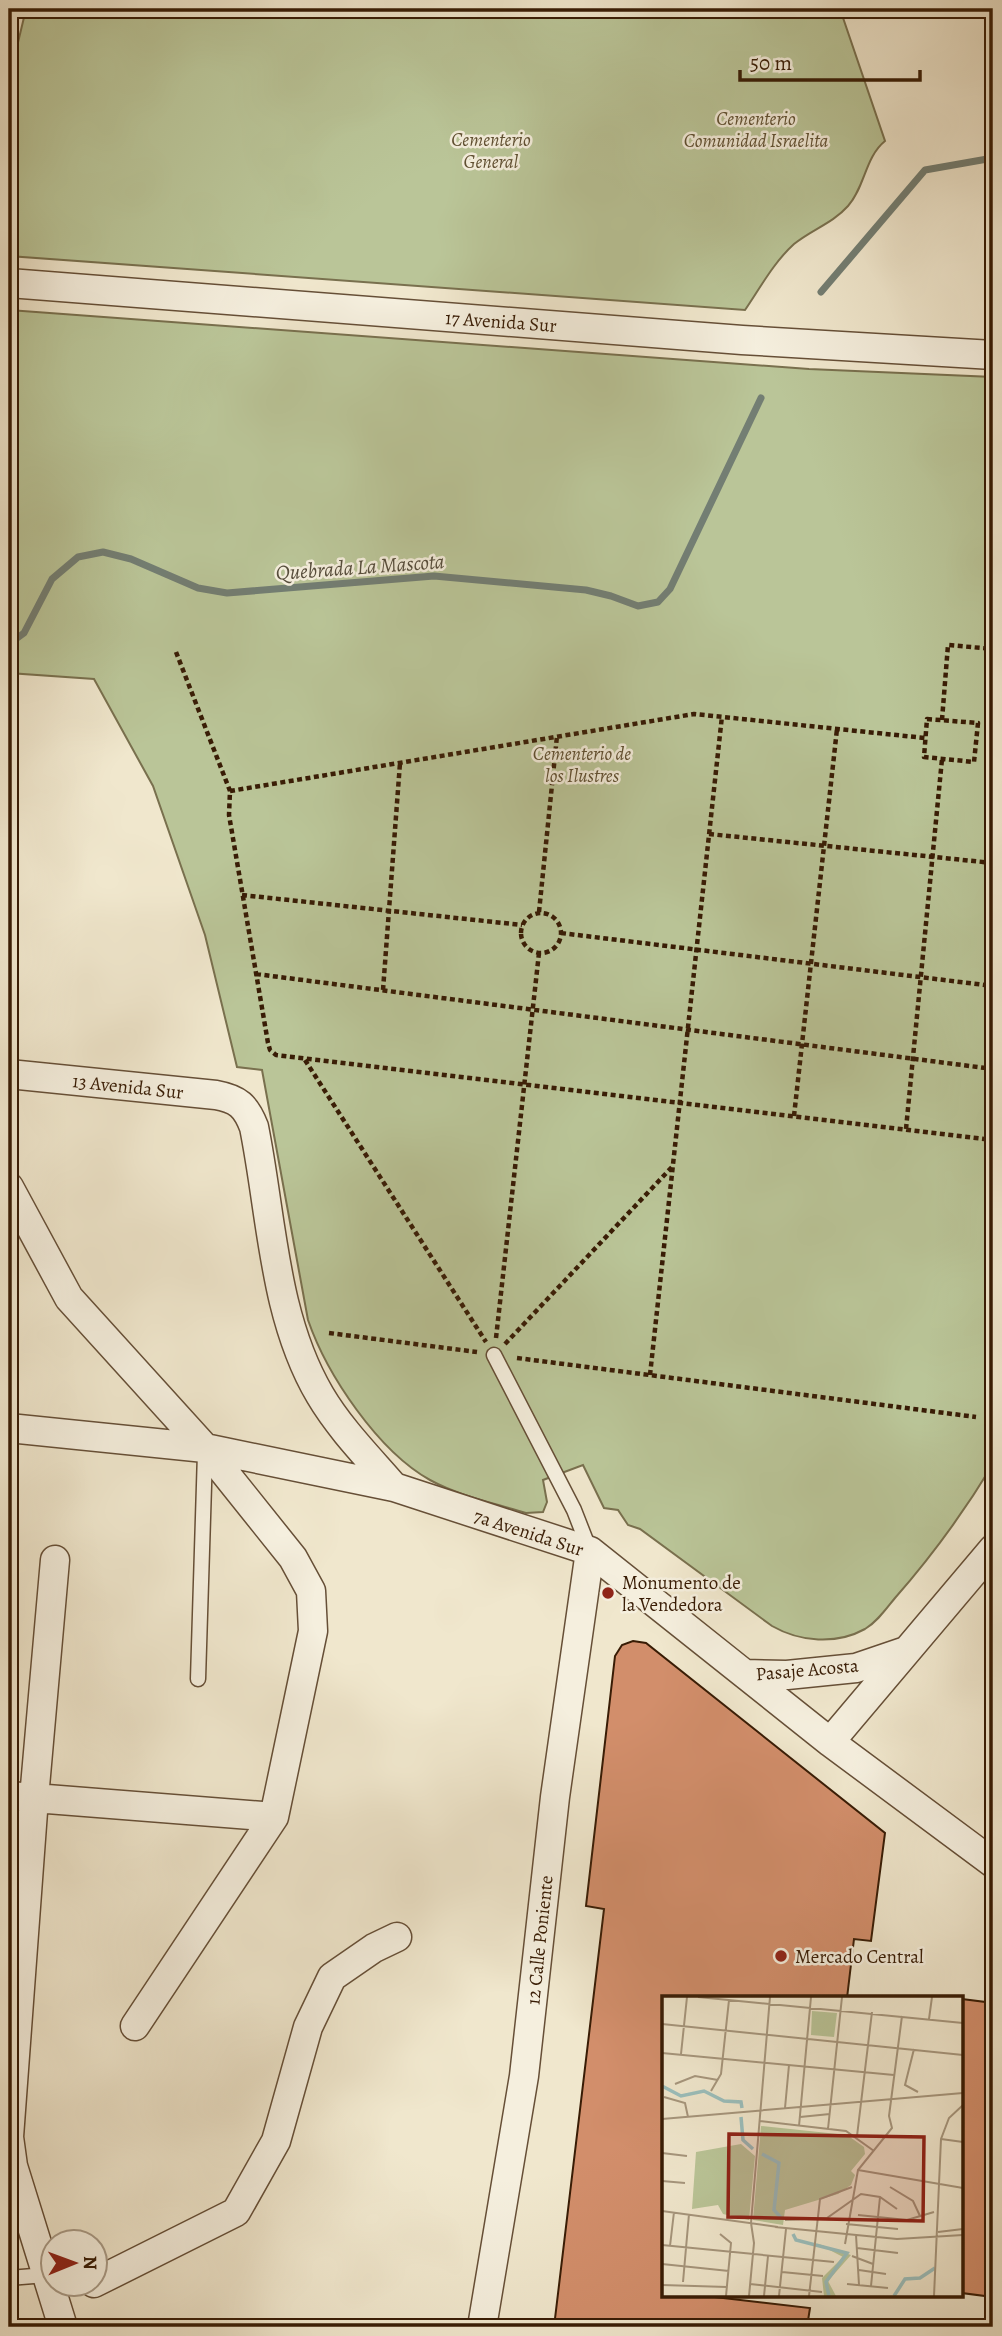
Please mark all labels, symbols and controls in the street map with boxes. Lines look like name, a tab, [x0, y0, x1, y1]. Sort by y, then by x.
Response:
scale bar	[740, 38, 920, 82]
text: 50 m	[750, 49, 792, 77]
park label: Cementerio Comunidad Israelita	[684, 106, 828, 154]
park label: Cementerio General	[451, 127, 531, 175]
street label: 17 Avenida Sur	[444, 305, 558, 339]
water label: Quebrada La Mascota	[275, 547, 445, 587]
park label: Cementerio de los Ilustres	[533, 741, 631, 789]
street label: 13 Avenida Sur	[71, 1068, 185, 1106]
street label: 7a Avenida Sur	[470, 1503, 587, 1563]
place label: Monumento de la Vendedora	[622, 1570, 741, 1618]
marker: Monumento de la Vendedora	[600, 1585, 616, 1601]
street label: Pasaje Acosta	[755, 1653, 860, 1687]
street label: 12 Calle Poniente	[520, 1874, 560, 2006]
place label: Mercado Central	[795, 1944, 924, 1970]
marker: Mercado Central	[773, 1948, 789, 1964]
inset map	[662, 1996, 964, 2298]
north arrow	[38, 2228, 108, 2298]
text: N	[77, 2256, 103, 2270]

